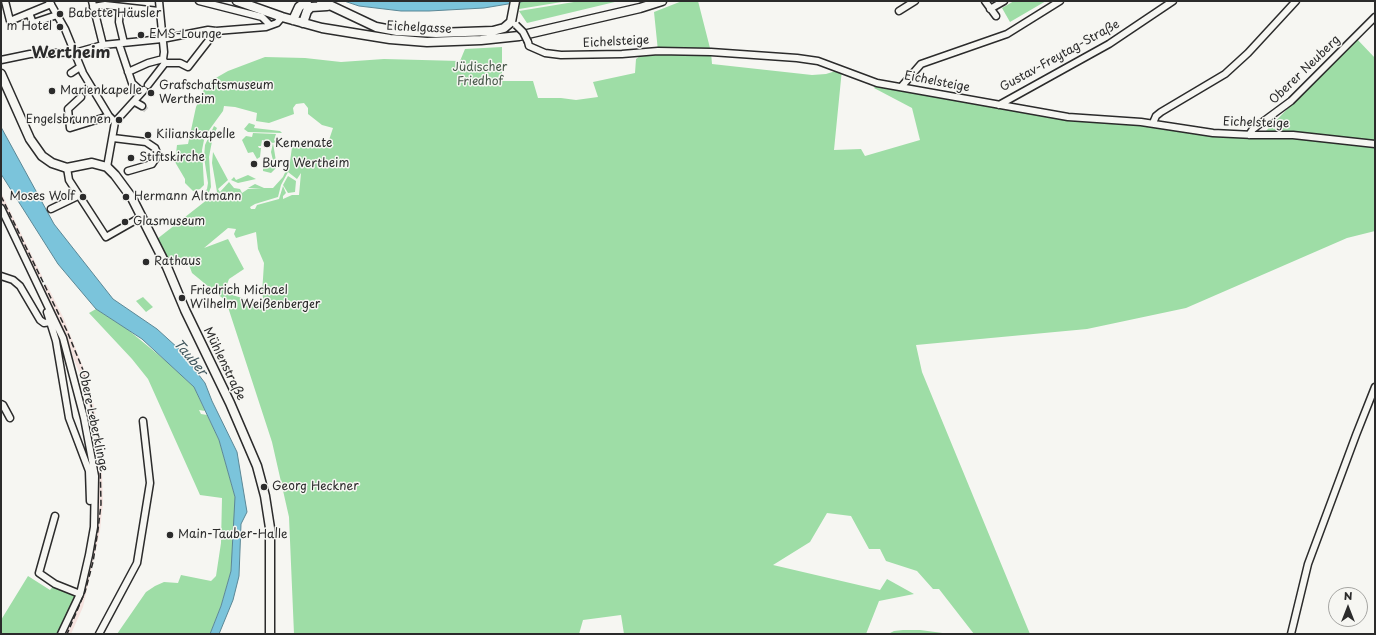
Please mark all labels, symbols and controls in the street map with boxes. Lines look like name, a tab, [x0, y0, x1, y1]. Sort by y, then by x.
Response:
place label: Babette Häusler	[68, 7, 161, 21]
marker: Babette Häusler	[55, 9, 65, 19]
street label: Gustav-Freytag-Straße	[998, 17, 1122, 95]
street label: Eichelgasse	[386, 19, 452, 37]
place label: m Hotel	[7, 20, 52, 34]
marker: m Hotel	[55, 22, 65, 32]
place label: EMS-Lounge	[149, 28, 222, 42]
marker: EMS-Lounge	[136, 30, 146, 40]
street label: Eichelsteige	[582, 33, 650, 51]
street label: Oberer Neuberg	[1267, 33, 1343, 107]
district label: Wertheim	[32, 44, 110, 64]
park label: Jüdischer Friedhof	[453, 61, 507, 89]
street label: Eichelsteige	[903, 69, 971, 95]
place label: Grafschaftsmuseum Wertheim	[159, 79, 274, 107]
place label: Marienkapelle	[60, 84, 142, 98]
marker: Marienkapelle	[47, 86, 57, 96]
marker: Grafschaftsmuseum Wertheim	[146, 88, 156, 98]
place label: Engelsbrunnen	[26, 113, 111, 127]
marker: Engelsbrunnen	[114, 115, 124, 125]
street label: Eichelsteige	[1223, 115, 1289, 131]
place label: Kilianskapelle	[156, 128, 235, 142]
marker: Kilianskapelle	[143, 130, 153, 140]
place label: Kemenate	[275, 137, 332, 151]
marker: Kemenate	[262, 139, 272, 149]
place label: Stiftskirche	[139, 151, 205, 165]
marker: Stiftskirche	[126, 153, 136, 163]
place label: Burg Wertheim	[262, 157, 349, 171]
marker: Burg Wertheim	[249, 159, 259, 169]
place label: Moses Wolf	[9, 190, 75, 204]
place label: Hermann Altmann	[134, 190, 241, 204]
marker: Moses Wolf	[78, 192, 88, 202]
marker: Hermann Altmann	[121, 192, 131, 202]
place label: Glasmuseum	[133, 215, 205, 229]
marker: Glasmuseum	[120, 217, 130, 227]
place label: Rathaus	[154, 255, 201, 269]
marker: Rathaus	[141, 257, 151, 267]
place label: Friedrich Michael Wilhelm Weißenberger	[190, 284, 320, 312]
marker: Friedrich Michael Wilhelm Weißenberger	[177, 293, 187, 303]
street label: Mühlenstraße	[200, 325, 248, 403]
water label: Tauber	[170, 336, 210, 380]
street label: Obere Leberklinge	[75, 369, 111, 473]
place label: Georg Heckner	[272, 480, 359, 494]
marker: Georg Heckner	[259, 482, 269, 492]
place label: Main-Tauber-Halle	[178, 528, 287, 542]
marker: Main-Tauber-Halle	[165, 530, 175, 540]
north arrow	[1328, 587, 1368, 627]
text: N	[1344, 587, 1352, 604]

